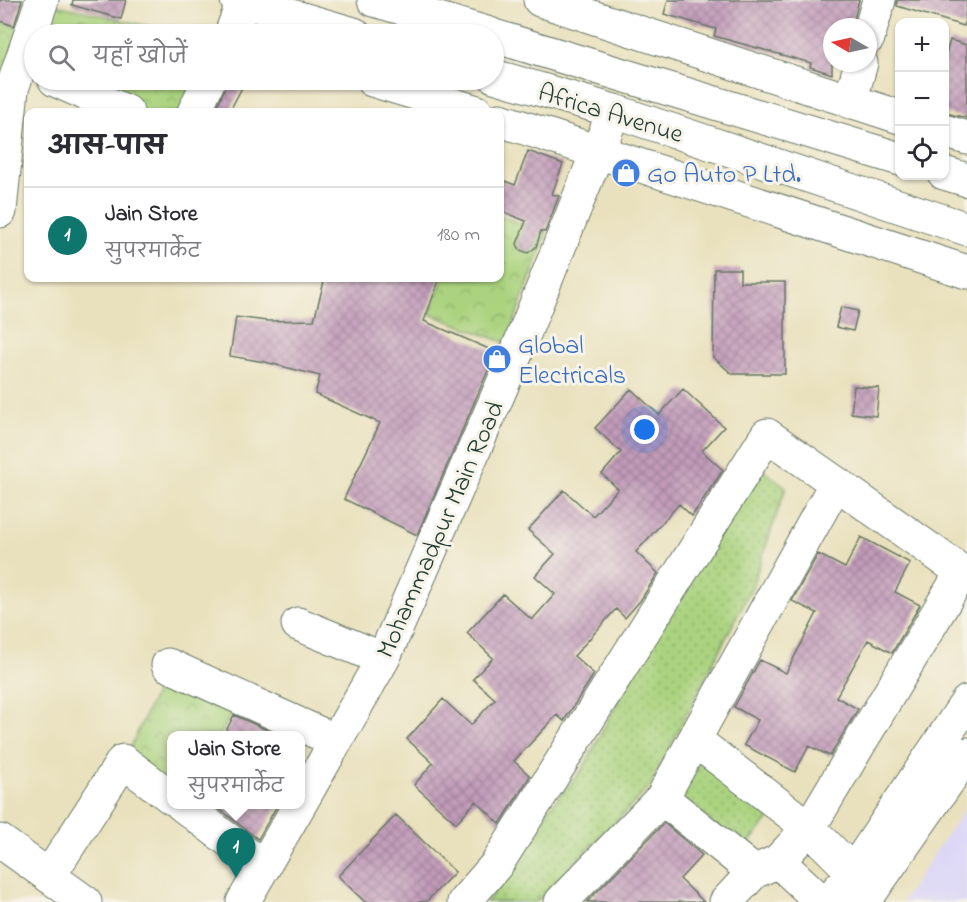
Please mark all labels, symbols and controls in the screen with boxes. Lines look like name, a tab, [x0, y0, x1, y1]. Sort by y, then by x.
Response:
north arrow	[823, 18, 877, 72]
map controls	[895, 18, 949, 180]
button: +	[895, 18, 949, 72]
search box	[24, 24, 504, 90]
icon: search	[45, 41, 78, 74]
text: यहाँ खोजें	[93, 42, 187, 74]
button: −	[895, 72, 949, 126]
street label: Africa Avenue	[533, 75, 688, 155]
button: locate	[895, 126, 949, 180]
text: आस-पास	[48, 129, 166, 167]
shop icon: Go Auto P Ltd.	[610, 157, 642, 189]
place label: Go Auto P Ltd.	[647, 157, 801, 195]
text: Jain Store	[105, 199, 198, 231]
text: 1	[64, 221, 71, 250]
text: 180 m	[437, 221, 480, 250]
text: सुपरमार्केट	[105, 238, 201, 267]
place label: Global Electricals	[518, 328, 626, 396]
shop icon: Global Electricals	[481, 343, 513, 375]
street label: Mohammadpur Main Road	[368, 395, 516, 665]
your location	[630, 415, 659, 444]
popup	[167, 731, 305, 809]
text: Jain Store	[188, 734, 281, 766]
text: सुपरमार्केट	[188, 773, 284, 802]
pin: 1	[216, 828, 256, 878]

